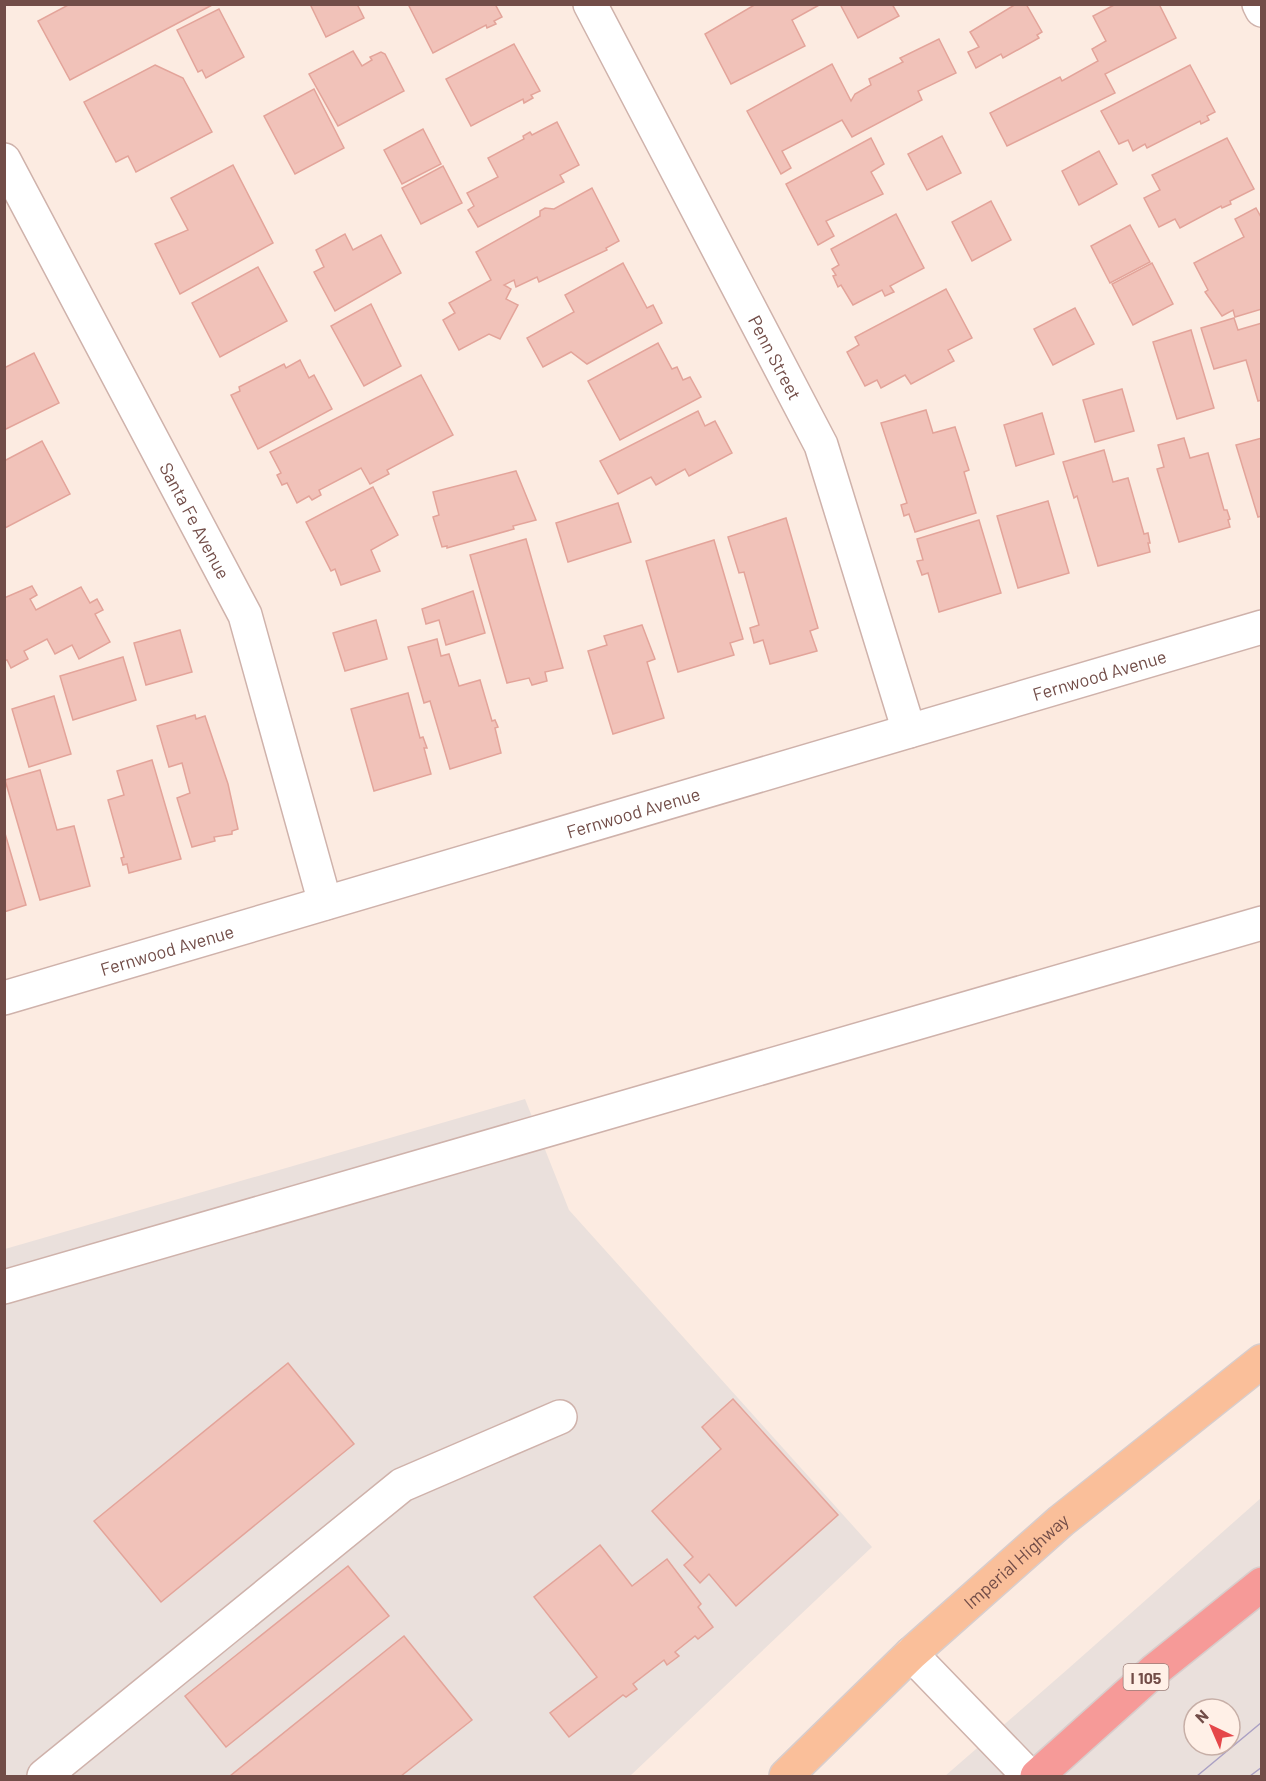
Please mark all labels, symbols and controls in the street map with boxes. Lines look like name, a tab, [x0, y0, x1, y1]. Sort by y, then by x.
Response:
street label: Penn Street	[744, 312, 806, 403]
street label: Santa Fe Avenue	[155, 459, 235, 583]
street label: Fernwood Avenue	[1030, 645, 1169, 705]
street label: Fernwood Avenue	[564, 782, 703, 843]
street label: Fernwood Avenue	[98, 920, 236, 980]
street label: Imperial Highway	[959, 1508, 1073, 1613]
road number: I 105	[1124, 1664, 1168, 1690]
north arrow	[1182, 1697, 1242, 1757]
text: N	[1191, 1705, 1212, 1726]

